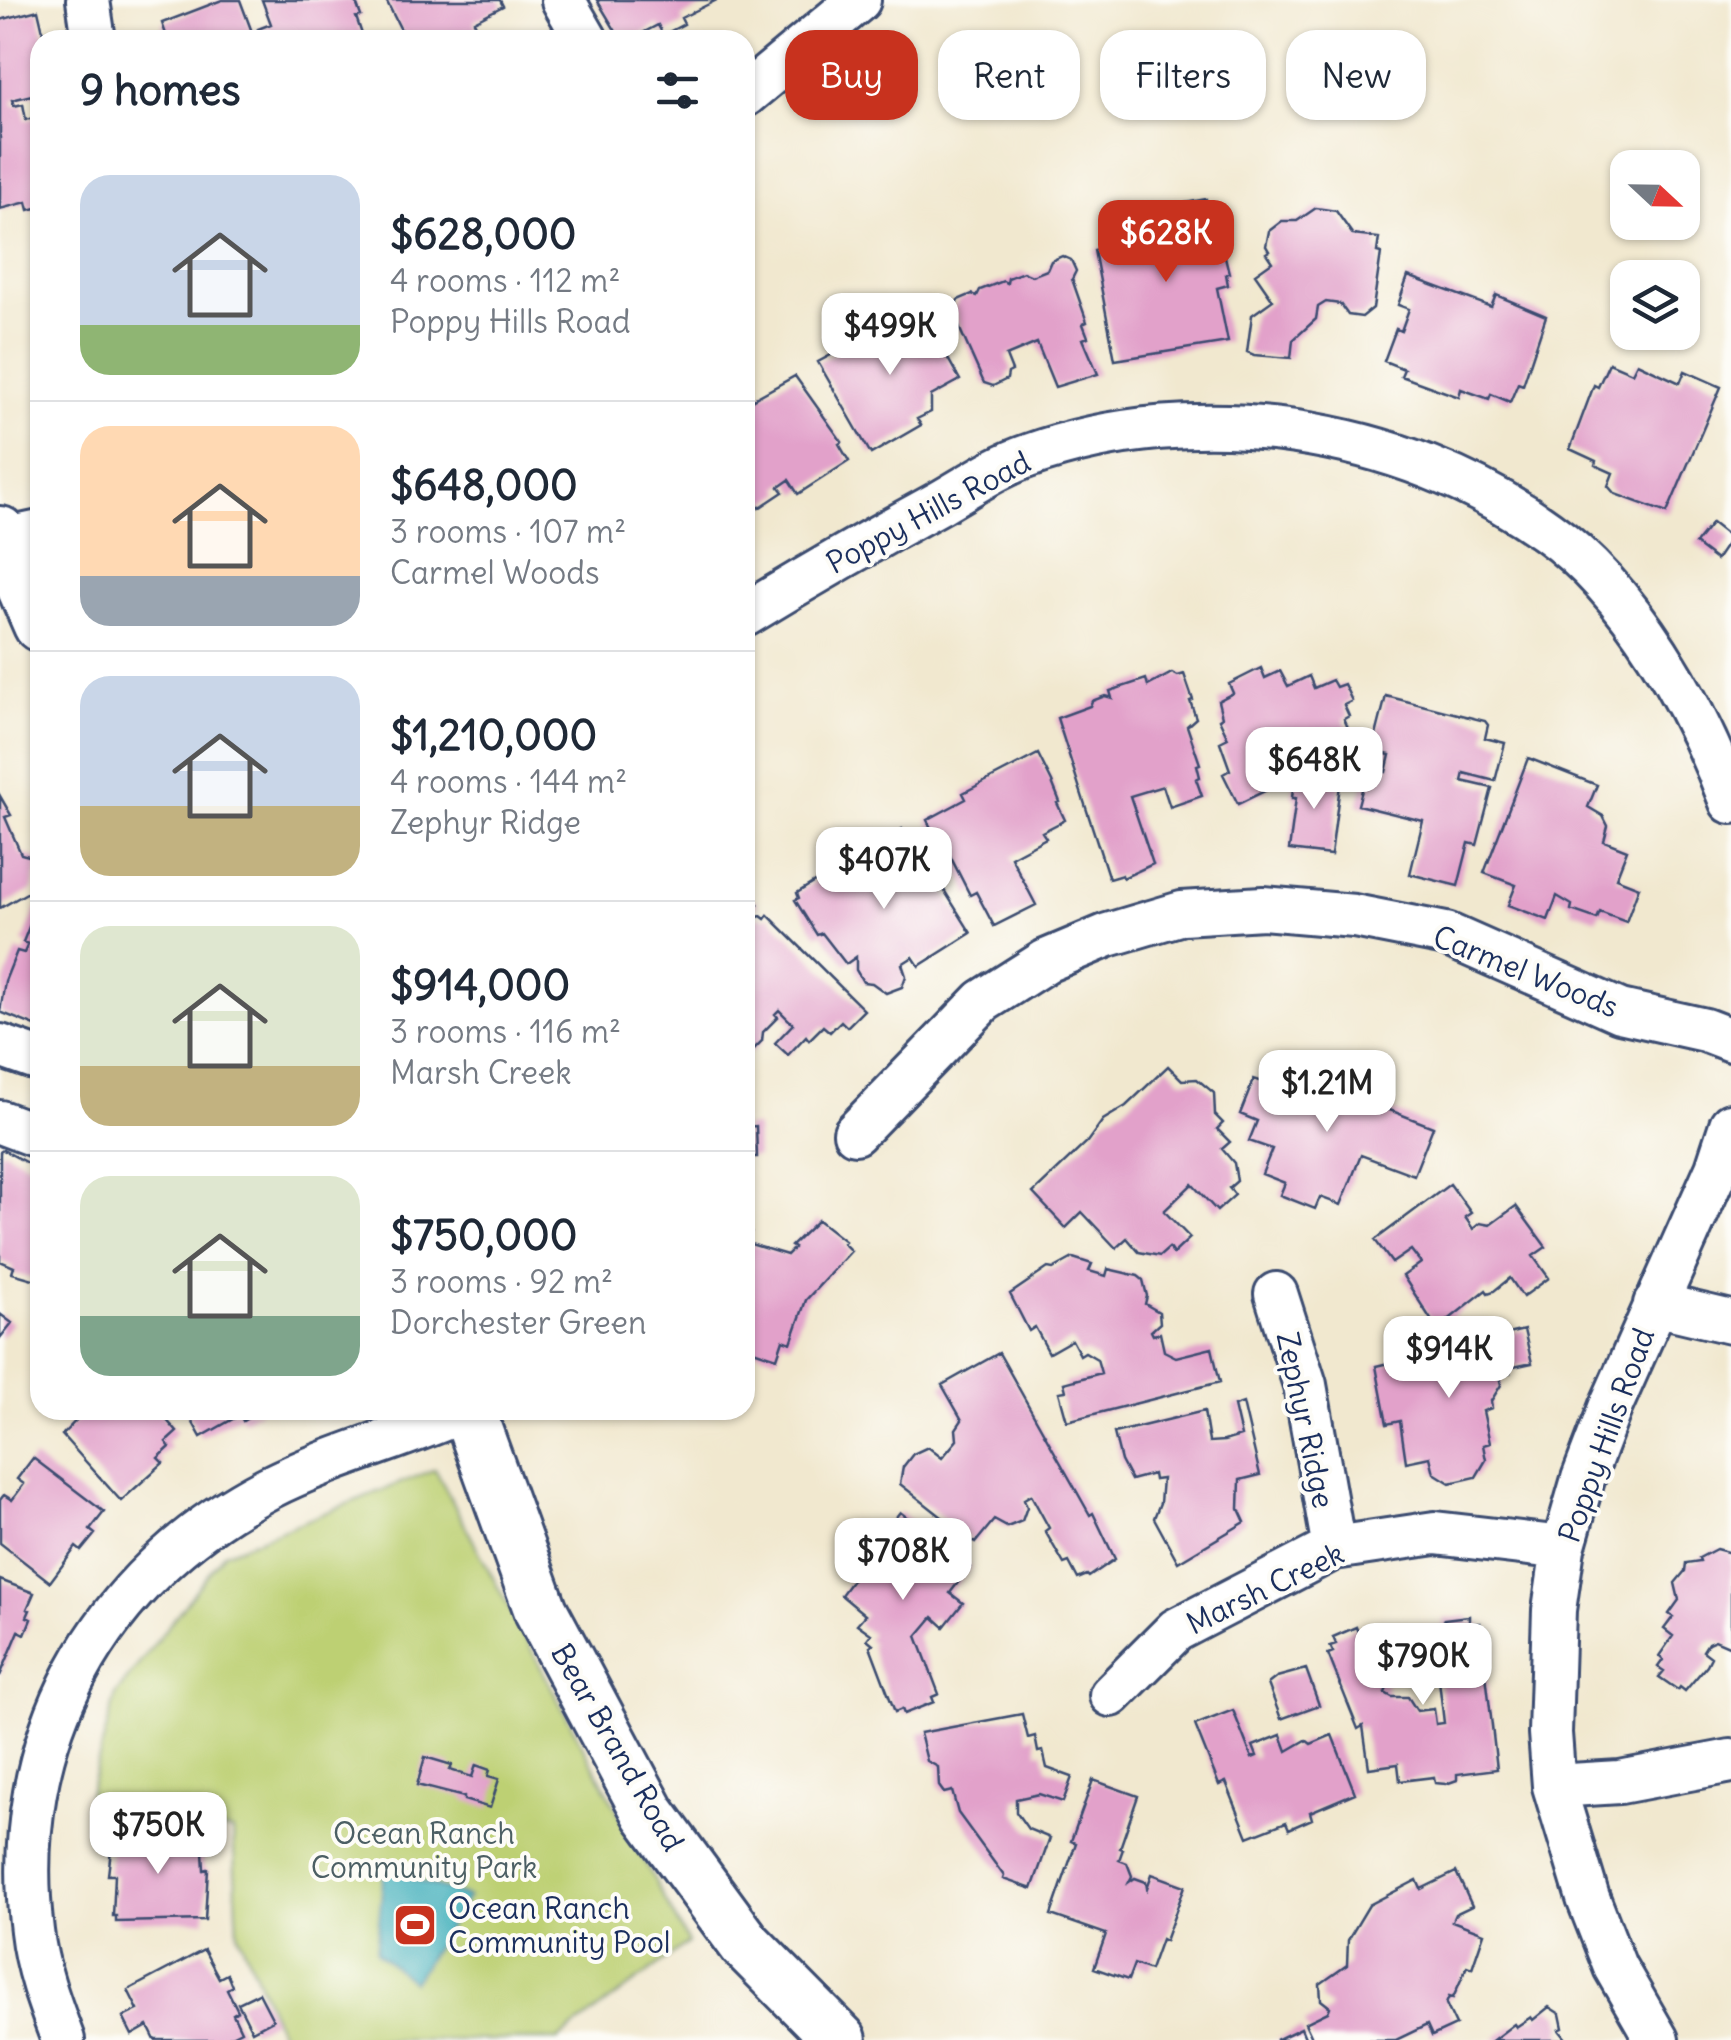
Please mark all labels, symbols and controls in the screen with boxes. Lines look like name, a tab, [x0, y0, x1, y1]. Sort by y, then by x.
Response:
chip: Buy	[785, 30, 918, 120]
chip: Rent	[938, 30, 1080, 120]
chip: Filters	[1100, 30, 1266, 120]
chip: New	[1286, 30, 1426, 120]
icon: filters	[650, 63, 705, 118]
text: 9 homes	[80, 64, 241, 116]
north arrow	[1610, 150, 1700, 240]
map controls	[1610, 150, 1700, 350]
pin: $628K	[1096, 200, 1236, 285]
text: $628,000	[390, 208, 576, 260]
text: $628K	[1120, 212, 1212, 253]
icon: home	[160, 215, 280, 335]
text: 4 rooms · 112 m²	[390, 260, 620, 301]
button: layers	[1610, 260, 1700, 350]
pin: $499K	[820, 293, 960, 378]
text: Poppy Hills Road	[390, 301, 631, 342]
text: $499K	[844, 305, 936, 346]
street label: Poppy Hills Road	[820, 442, 1036, 582]
text: $648,000	[390, 459, 578, 511]
icon: home	[160, 466, 280, 586]
text: 3 rooms · 107 m²	[390, 511, 626, 552]
text: Carmel Woods	[390, 552, 600, 593]
text: $1,210,000	[390, 709, 597, 761]
icon: home	[160, 716, 280, 836]
pin: $648K	[1244, 727, 1384, 812]
text: $648K	[1268, 739, 1360, 780]
text: 4 rooms · 144 m²	[390, 761, 627, 802]
text: Zephyr Ridge	[390, 802, 581, 843]
pin: $407K	[814, 827, 954, 912]
text: $407K	[838, 839, 930, 880]
street label: Carmel Woods	[1428, 917, 1624, 1025]
text: $914,000	[390, 959, 570, 1011]
icon: home	[160, 966, 280, 1086]
text: 3 rooms · 116 m²	[390, 1011, 621, 1052]
pin: $1.21M	[1246, 1050, 1408, 1135]
text: Marsh Creek	[390, 1052, 571, 1093]
text: $1.21M	[1281, 1062, 1373, 1103]
text: $750,000	[390, 1209, 577, 1261]
icon: home	[160, 1216, 280, 1336]
text: 3 rooms · 92 m²	[390, 1261, 613, 1302]
text: Dorchester Green	[390, 1302, 647, 1343]
pin: $914K	[1379, 1316, 1519, 1401]
street label: Poppy Hills Road	[1550, 1323, 1662, 1547]
street label: Zephyr Ridge	[1269, 1328, 1343, 1512]
text: $914K	[1405, 1328, 1493, 1369]
pin: $708K	[833, 1518, 973, 1603]
text: $708K	[857, 1530, 949, 1571]
street label: Marsh Creek	[1180, 1534, 1350, 1642]
pin: $790K	[1353, 1623, 1493, 1708]
text: $790K	[1377, 1635, 1469, 1676]
street label: Bear Brand Road	[543, 1636, 693, 1858]
pin: $750K	[88, 1792, 228, 1877]
text: $750K	[112, 1804, 204, 1845]
park label: Ocean Ranch Community Park	[311, 1814, 537, 1886]
place label: Ocean Ranch Community Pool	[448, 1889, 671, 1961]
sports icon: Ocean Ranch Community Pool	[392, 1902, 438, 1948]

